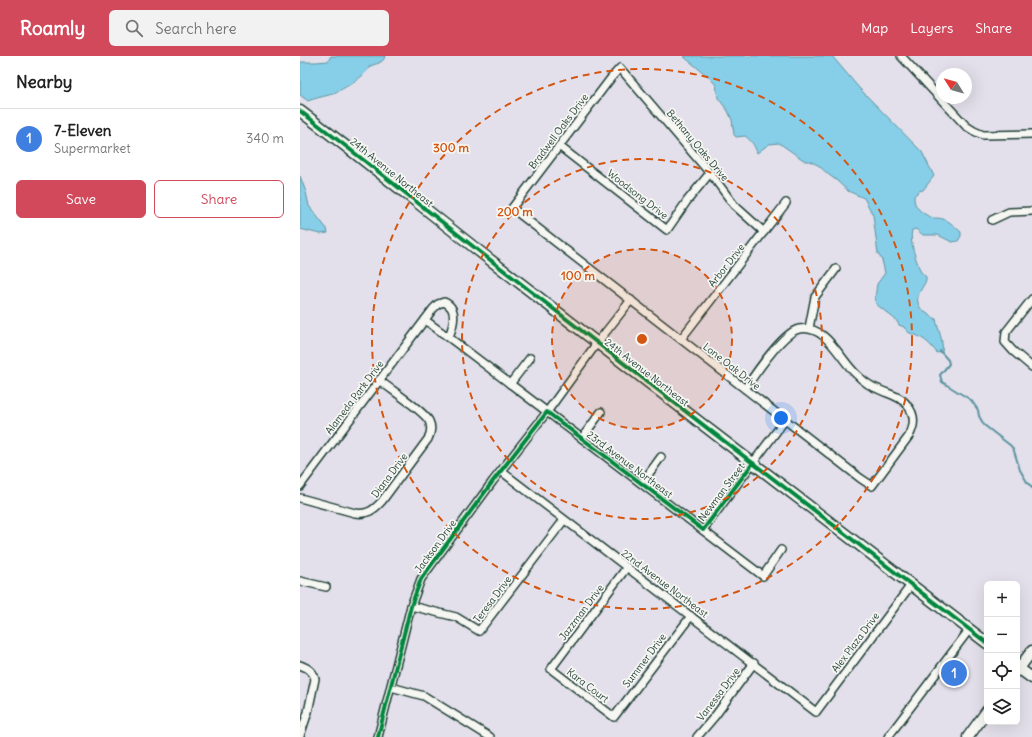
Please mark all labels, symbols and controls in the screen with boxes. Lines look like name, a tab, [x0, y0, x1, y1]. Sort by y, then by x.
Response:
search box	[109, 10, 389, 46]
text: Roamly	[20, 16, 85, 40]
icon: search	[123, 17, 145, 39]
text: Search here	[155, 19, 237, 38]
text: Map	[861, 19, 888, 37]
text: Layers	[910, 19, 953, 37]
text: Share	[975, 19, 1012, 37]
north arrow	[936, 68, 972, 104]
text: Nearby	[16, 71, 72, 93]
street label: Bradwell Oaks Drive	[526, 91, 591, 172]
street label: Bethany Oaks Drive	[664, 107, 731, 184]
text: 7-Eleven	[54, 121, 112, 140]
text: 1	[26, 130, 32, 147]
text: 340 m	[246, 130, 284, 147]
street label: 24th Avenue Northeast	[347, 135, 436, 210]
text: Supermarket	[54, 140, 131, 157]
text: 300 m	[433, 140, 469, 155]
street label: Woodsong Drive	[605, 167, 671, 222]
button: Save	[16, 180, 146, 218]
button: Share	[154, 180, 284, 218]
text: 200 m	[497, 204, 533, 219]
street label: Arbor Drive	[705, 241, 747, 290]
text: 100 m	[561, 268, 595, 283]
centre of rings	[635, 332, 649, 346]
street label: 24th Avenue Northeast	[602, 336, 692, 410]
street label: Lone Oak Drive	[700, 340, 763, 393]
street label: Alameda Park Drive	[322, 358, 386, 437]
your location	[771, 408, 791, 428]
street label: 23rd Avenue Northeast	[584, 428, 676, 501]
street label: Diana Drive	[368, 450, 410, 500]
street label: Newman Street	[695, 460, 748, 524]
street label: Jackson Drive	[412, 517, 459, 576]
street label: 22nd Avenue Northeast	[619, 546, 711, 621]
street label: Teresa Drive	[471, 573, 514, 625]
map controls	[984, 581, 1020, 725]
button: +	[984, 581, 1020, 617]
street label: Jazzman Drive	[556, 582, 607, 643]
street label: Alex Plaza Drive	[829, 610, 882, 675]
button: −	[984, 617, 1020, 653]
street label: Summer Drive	[620, 631, 669, 690]
button: locate	[984, 653, 1020, 689]
pin: 1	[941, 658, 967, 688]
street label: Kara Court	[564, 665, 612, 706]
street label: Vanessa Drive	[694, 665, 743, 724]
button: layers	[984, 689, 1020, 725]

